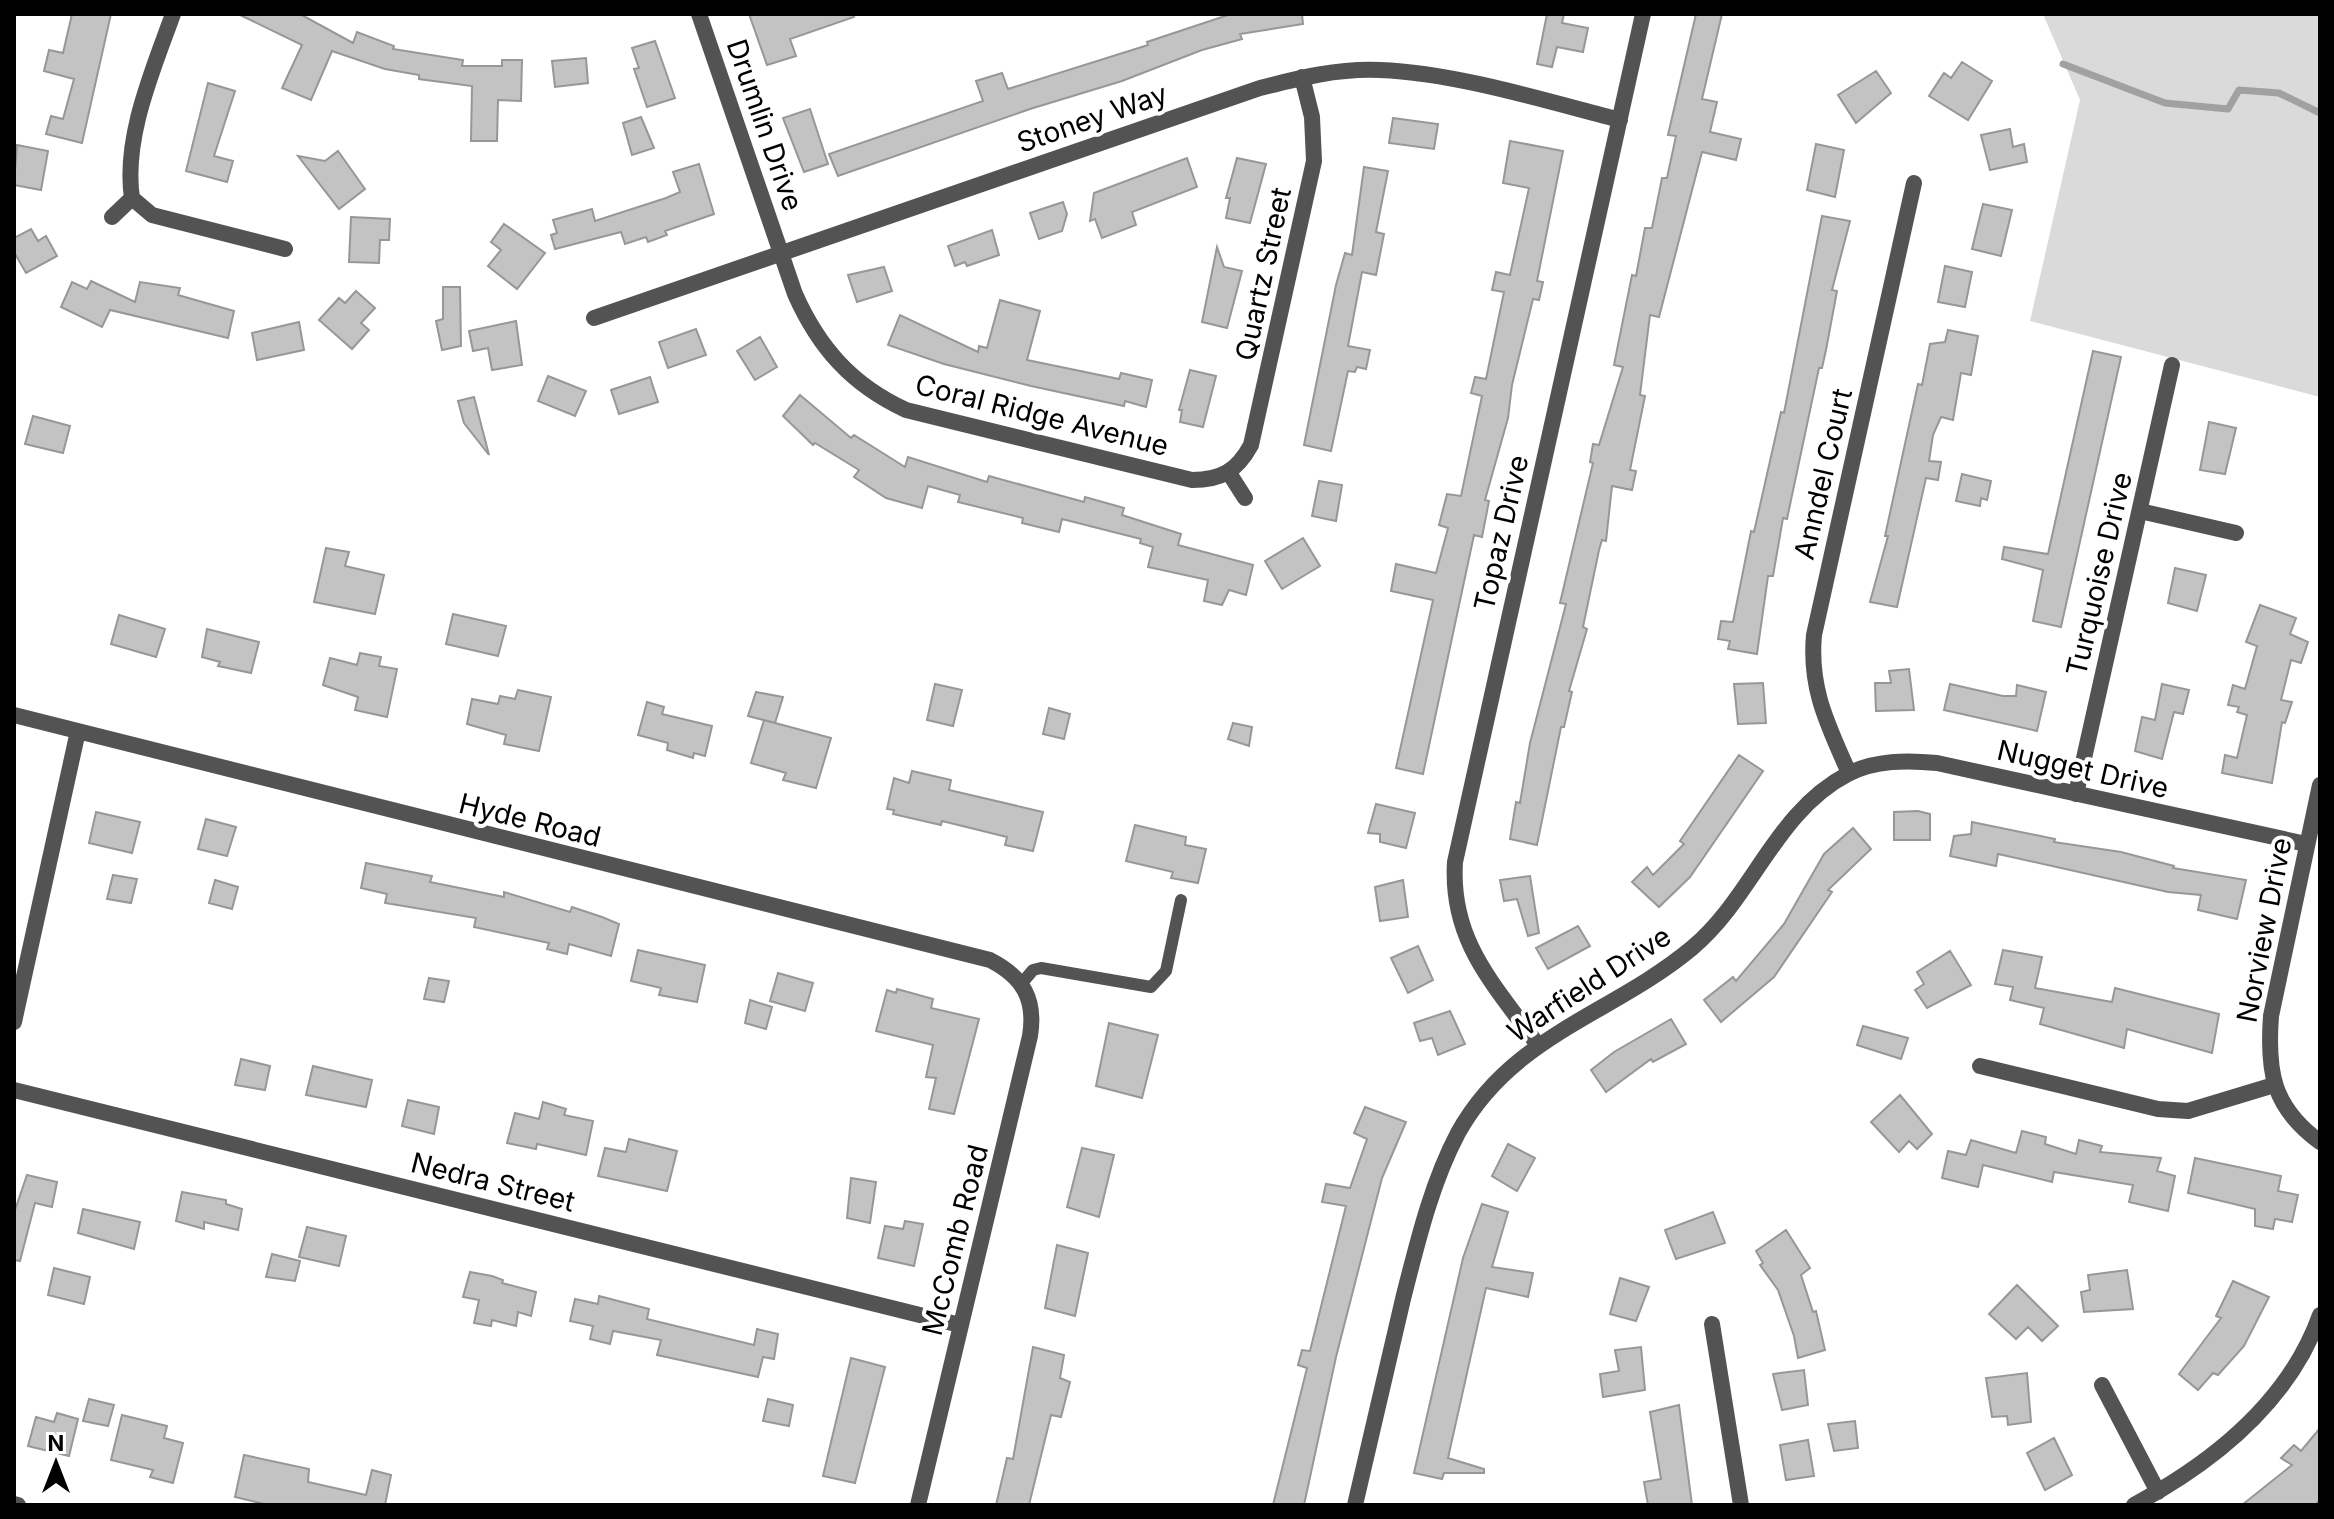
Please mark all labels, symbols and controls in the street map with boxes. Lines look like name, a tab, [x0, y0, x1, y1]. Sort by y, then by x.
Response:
street label: Drumlin Drive	[720, 35, 810, 215]
street label: Stoney Way	[1012, 76, 1172, 160]
street label: Quartz Street	[1228, 184, 1298, 364]
street label: Coral Ridge Avenue	[912, 367, 1172, 463]
street label: Anndel Court	[1787, 385, 1859, 563]
street label: Topaz Drive	[1467, 452, 1535, 614]
street label: Turquoise Drive	[2059, 469, 2139, 679]
street label: Nugget Drive	[1994, 733, 2172, 805]
street label: Hyde Road	[456, 786, 604, 854]
street label: Norview Drive	[2229, 835, 2299, 1025]
street label: Warfield Drive	[1501, 919, 1677, 1049]
street label: McComb Road	[915, 1141, 995, 1339]
street label: Nedra Street	[408, 1145, 578, 1219]
north arrow	[16, 1423, 96, 1503]
text: N	[48, 1430, 64, 1456]

